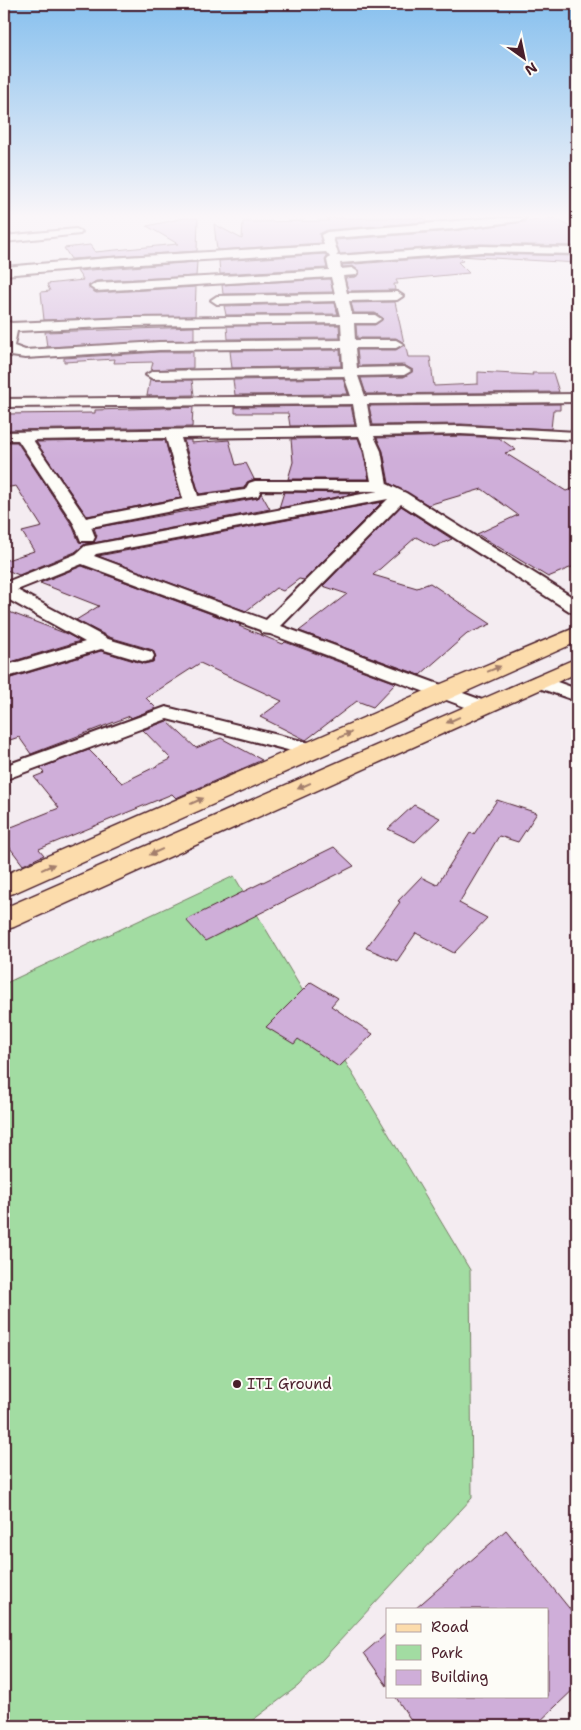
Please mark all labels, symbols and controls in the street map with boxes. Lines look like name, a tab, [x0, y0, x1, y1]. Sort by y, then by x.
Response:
north arrow	[498, 32, 548, 82]
text: N	[522, 58, 541, 79]
one-way arrow	[487, 665, 501, 673]
one-way arrow	[446, 717, 460, 725]
one-way arrow	[338, 730, 352, 738]
one-way arrow	[297, 783, 311, 791]
one-way arrow	[190, 796, 204, 804]
one-way arrow	[149, 849, 163, 857]
one-way arrow	[41, 862, 55, 870]
place label: ITI Ground	[247, 1374, 332, 1394]
marker: ITI Ground	[231, 1378, 243, 1390]
legend	[386, 1608, 548, 1698]
text: Road	[431, 1617, 469, 1637]
text: Park	[431, 1643, 463, 1663]
text: Building	[431, 1667, 488, 1687]

